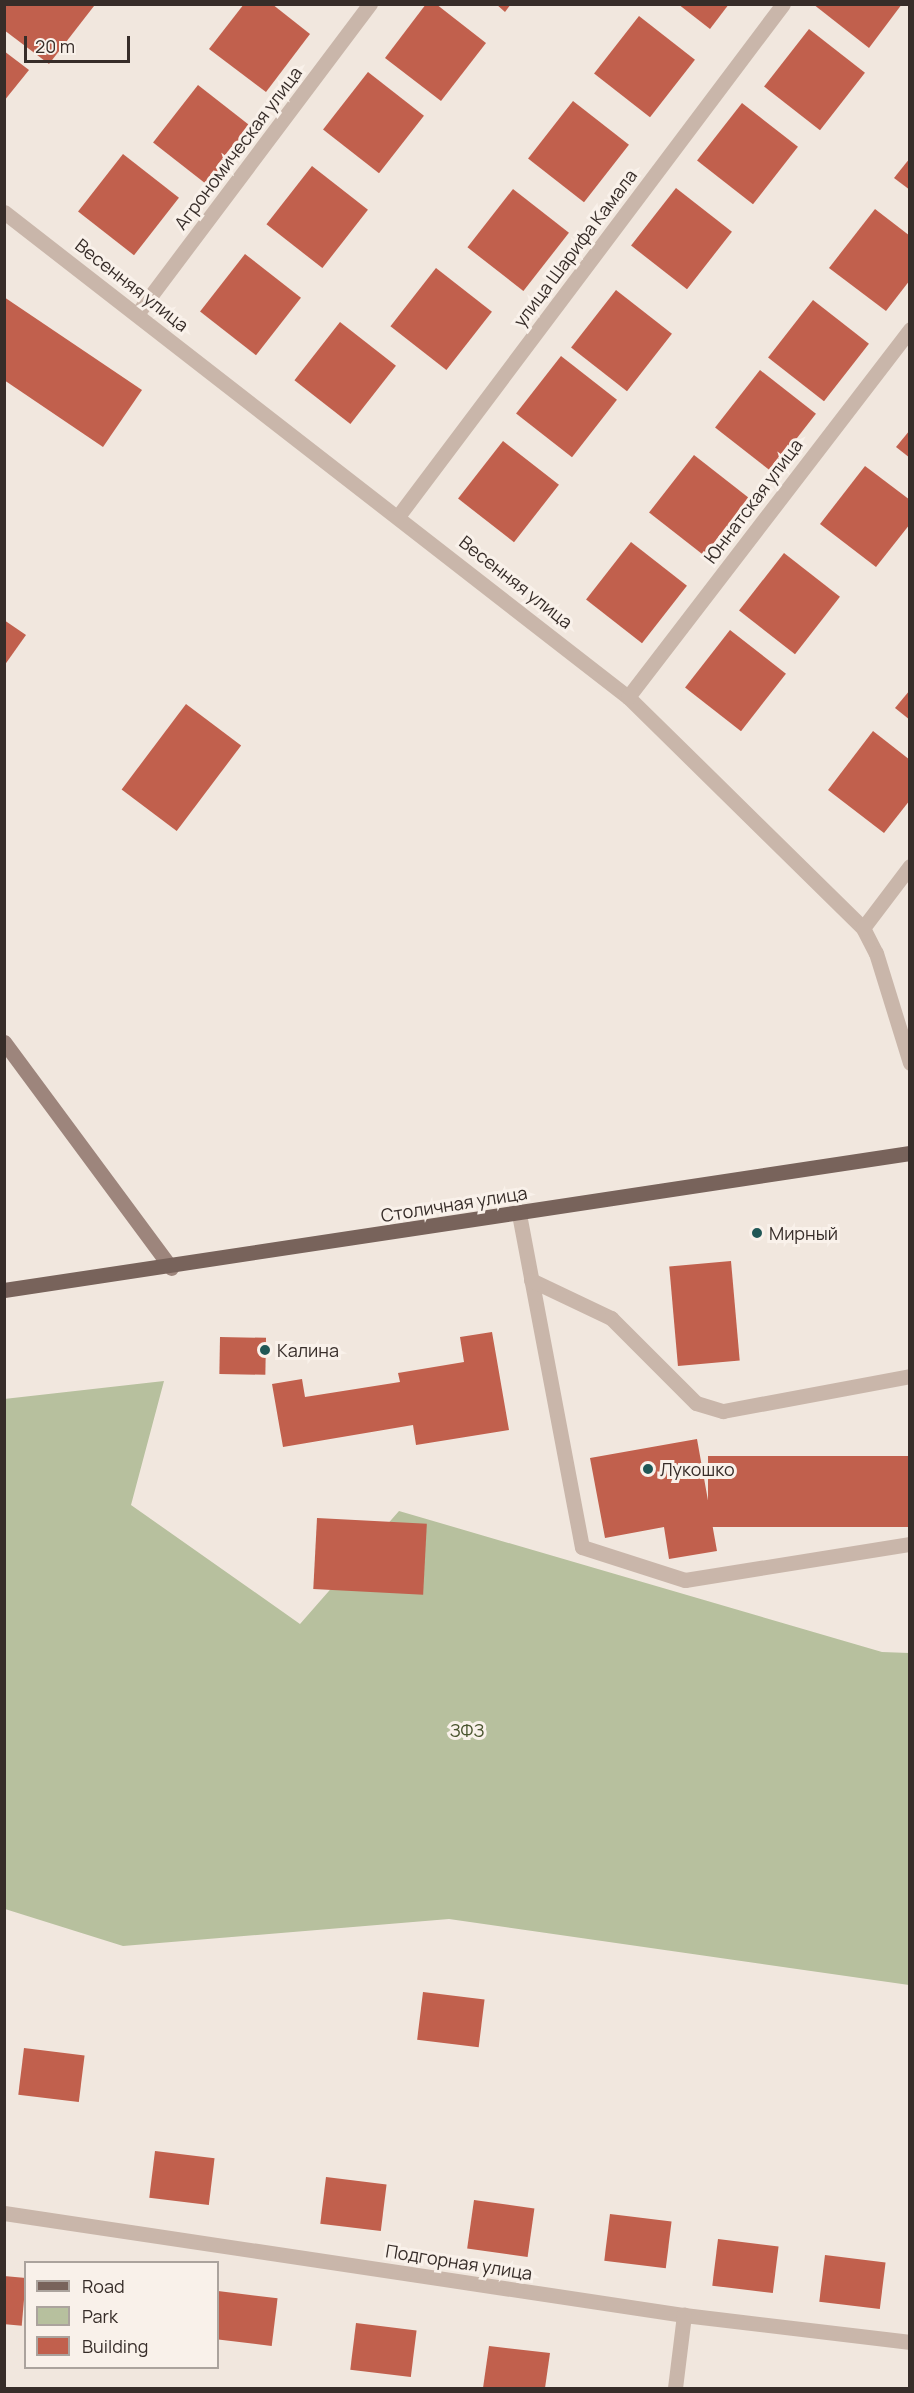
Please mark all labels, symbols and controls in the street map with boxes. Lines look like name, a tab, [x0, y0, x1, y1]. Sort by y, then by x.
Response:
scale bar	[27, 24, 134, 62]
text: 20 m	[35, 34, 75, 58]
street label: Агрономическая улица	[170, 62, 306, 234]
street label: улица Шарифа Камала	[509, 165, 641, 331]
street label: Весенняя улица	[71, 234, 193, 336]
street label: Юннатская улица	[699, 435, 807, 567]
street label: Весенняя улица	[455, 531, 577, 633]
street label: Столичная улица	[379, 1182, 529, 1226]
place label: Мирный	[769, 1222, 838, 1244]
marker: Мирный	[750, 1226, 764, 1240]
place label: Калина	[277, 1339, 339, 1361]
marker: Калина	[258, 1343, 272, 1357]
place label: Лукошко	[660, 1458, 735, 1480]
marker: Лукошко	[641, 1462, 655, 1476]
park label: ЗФЗ	[450, 1719, 484, 1741]
street label: Подгорная улица	[384, 2240, 534, 2284]
legend	[24, 2261, 219, 2369]
text: Road	[82, 2274, 125, 2298]
text: Park	[82, 2304, 118, 2328]
text: Building	[82, 2334, 148, 2358]

